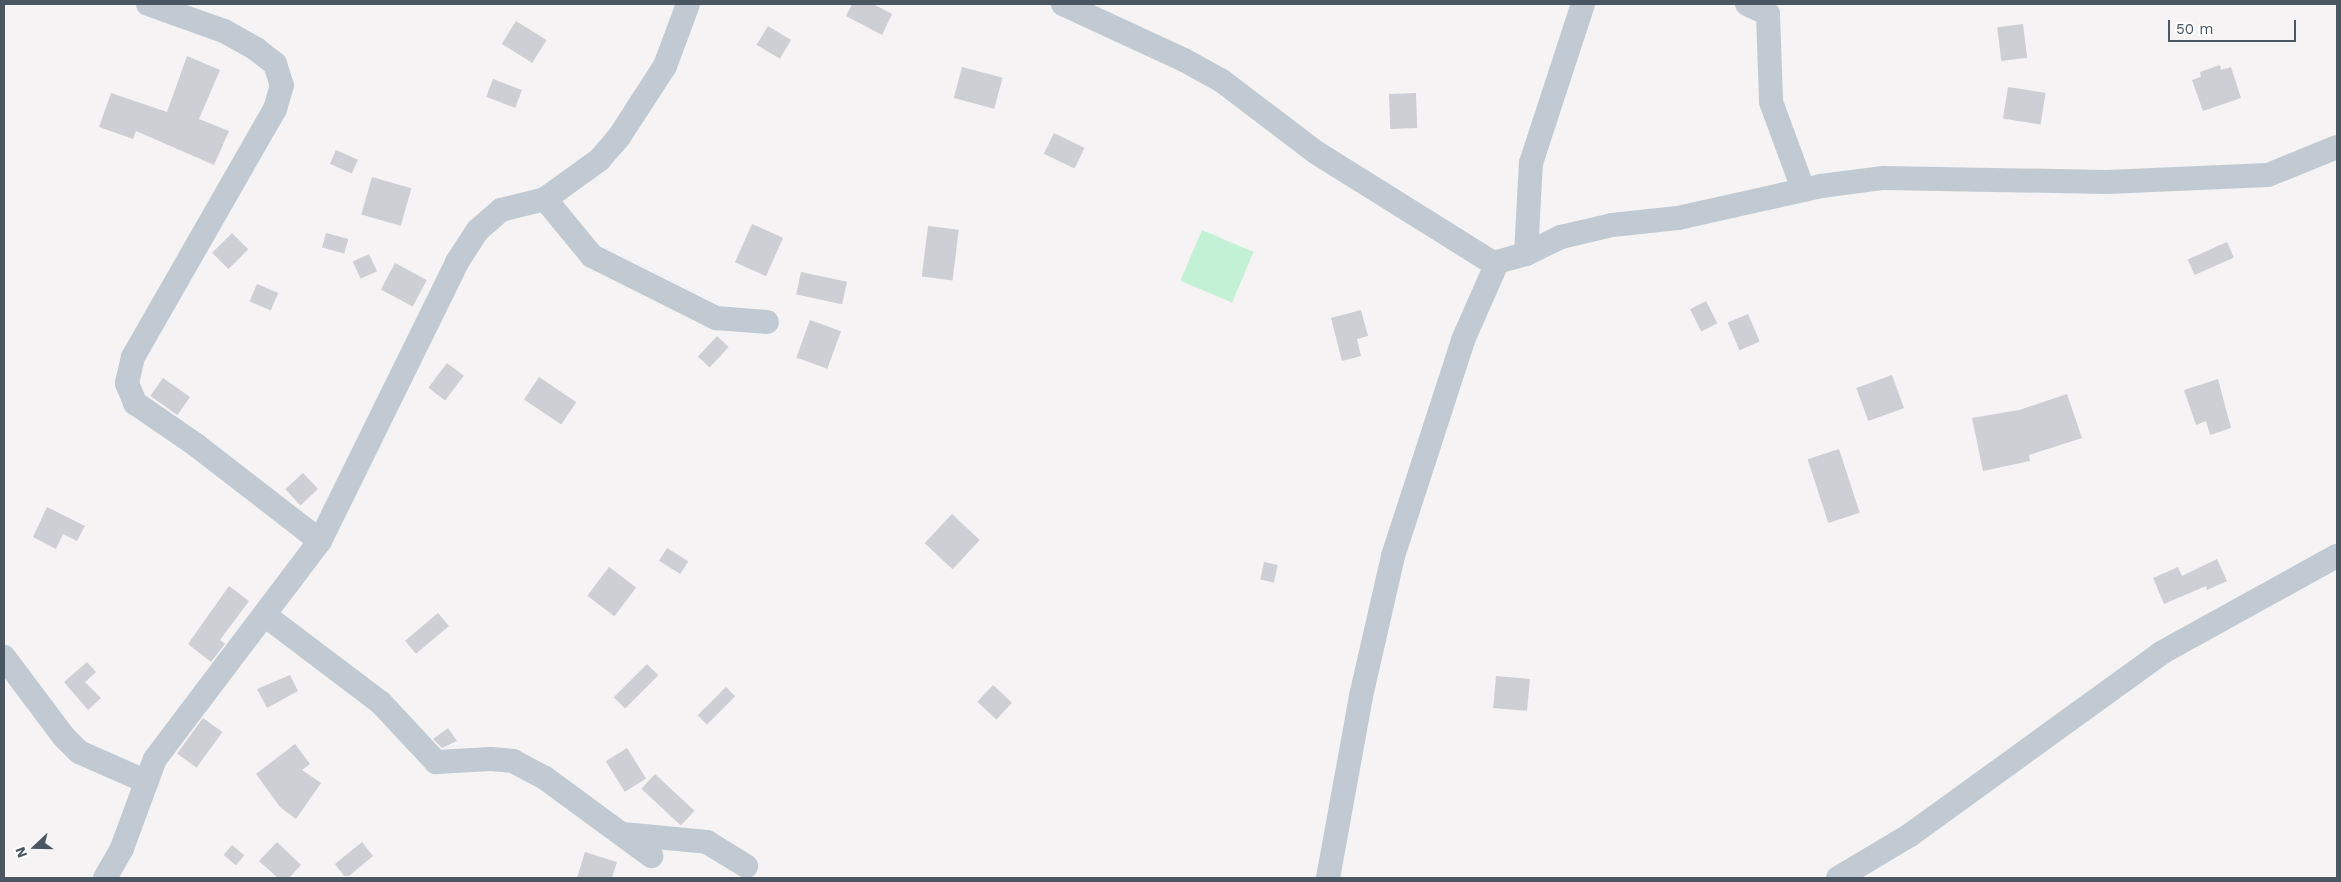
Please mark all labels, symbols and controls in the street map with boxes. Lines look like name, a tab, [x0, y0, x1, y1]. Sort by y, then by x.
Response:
scale bar	[2171, 10, 2298, 42]
text: 50 m	[2176, 20, 2213, 38]
north arrow	[10, 822, 60, 872]
text: N	[12, 845, 30, 860]

